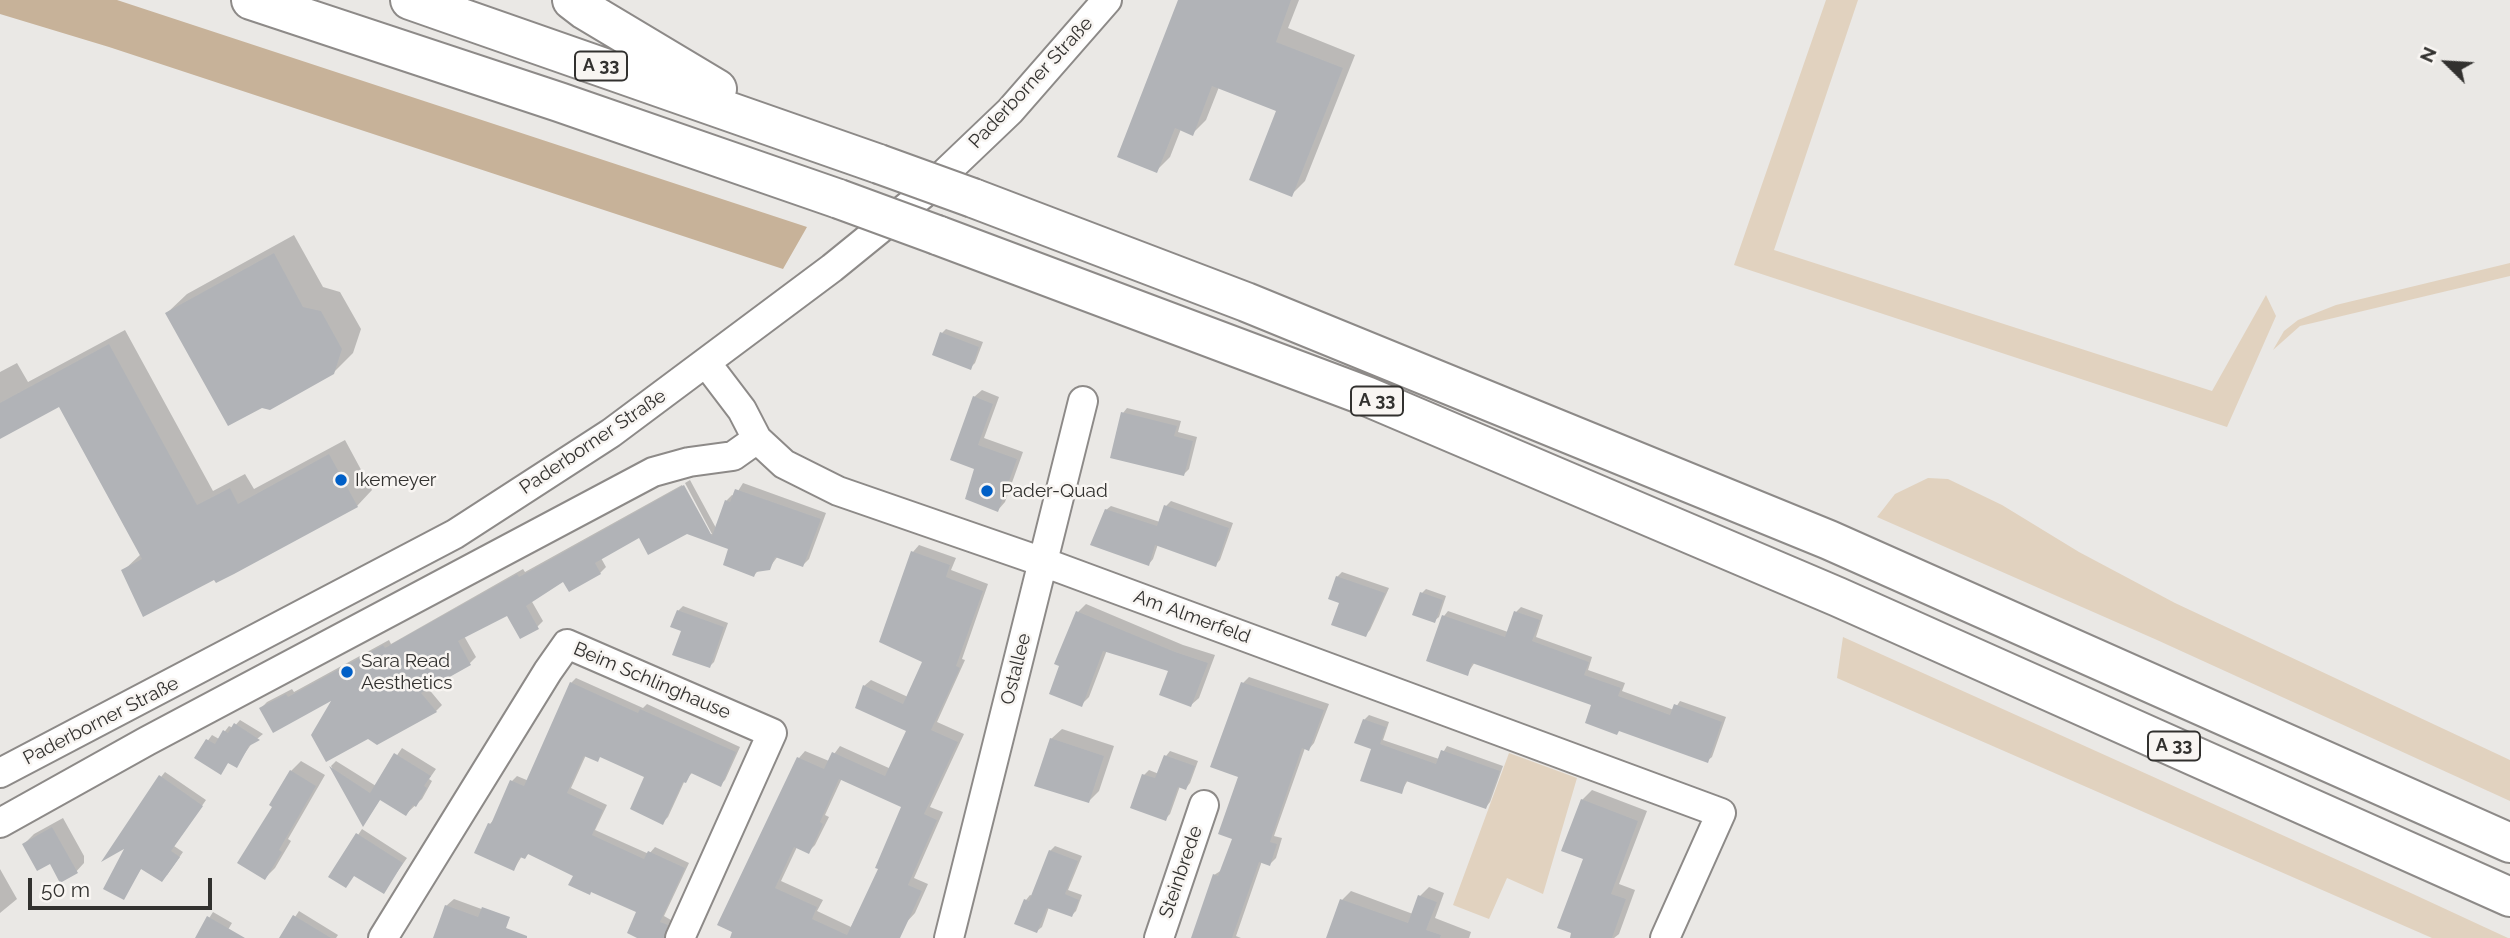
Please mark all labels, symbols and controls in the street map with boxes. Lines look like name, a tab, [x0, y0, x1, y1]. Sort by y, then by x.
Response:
street label: Paderborner Straße	[964, 13, 1098, 153]
north arrow	[2412, 28, 2482, 98]
text: N	[2415, 43, 2441, 66]
road number: A 33	[575, 52, 627, 80]
street label: Paderborner Straße	[516, 385, 670, 499]
road number: A 33	[1351, 386, 1403, 416]
place label: Ikemeyer	[355, 469, 437, 491]
marker: Ikemeyer	[333, 472, 349, 488]
place label: Pader-Quad	[1001, 480, 1108, 502]
marker: Pader-Quad	[979, 483, 995, 499]
street label: Am Almerfeld	[1131, 585, 1253, 649]
street label: Ostallee	[996, 631, 1036, 707]
street label: Beim Schlinghause	[570, 638, 734, 724]
place label: Sara Read Aesthetics	[361, 650, 453, 694]
marker: Sara Read Aesthetics	[339, 664, 355, 680]
street label: Paderborner Straße	[19, 672, 183, 770]
road number: A 33	[2148, 732, 2200, 760]
street label: Steinbrede	[1155, 823, 1207, 921]
scale bar	[32, 864, 215, 908]
text: 50 m	[41, 877, 90, 902]

